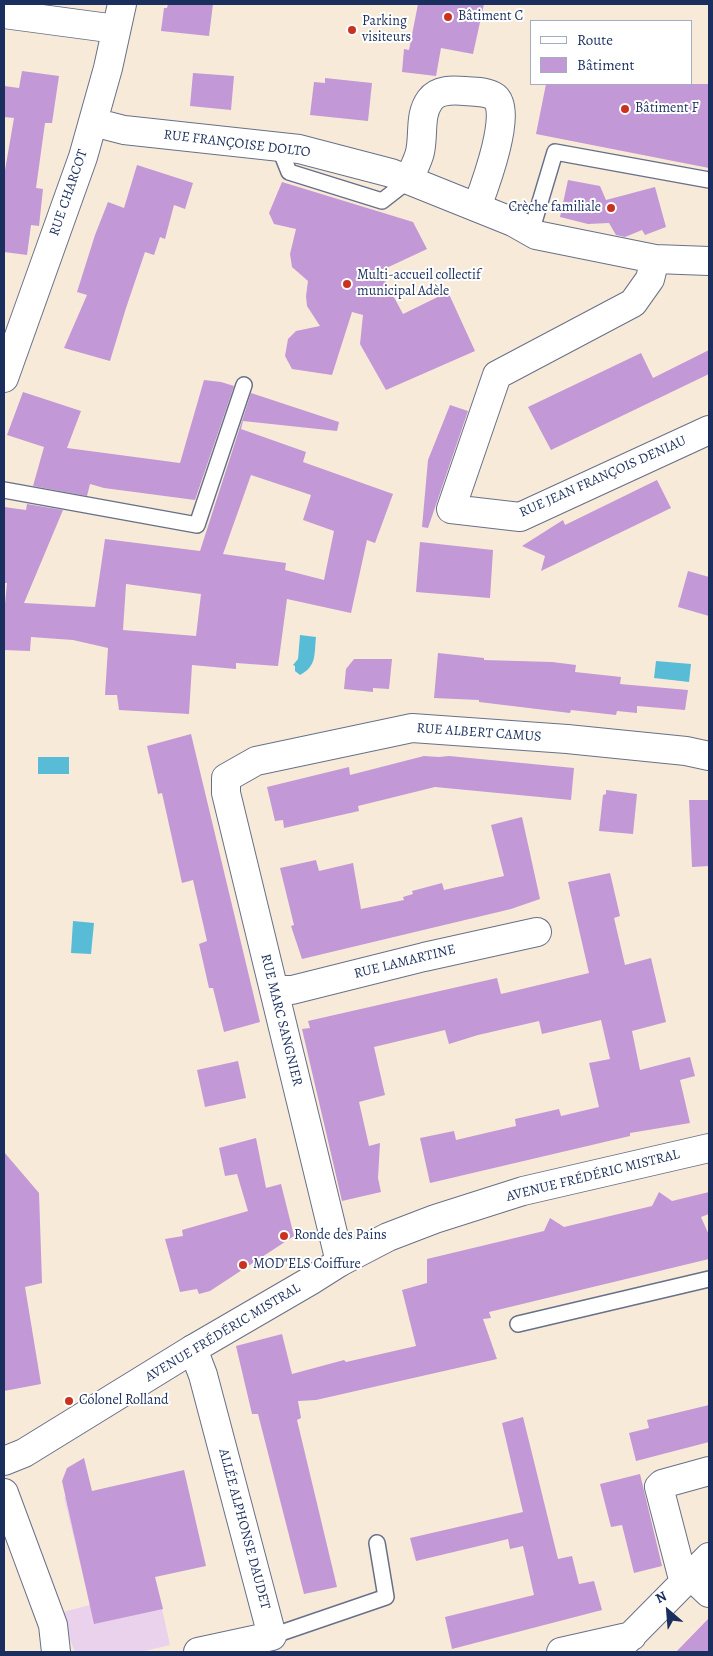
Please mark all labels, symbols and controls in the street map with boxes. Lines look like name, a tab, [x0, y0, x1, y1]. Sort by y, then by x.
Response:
place label: Bâtiment C	[458, 9, 523, 25]
marker: Bâtiment C	[442, 11, 454, 23]
place label: Parking visiteurs	[362, 14, 411, 46]
legend	[530, 20, 693, 85]
marker: Parking visiteurs	[346, 24, 358, 36]
text: Route	[577, 30, 613, 50]
text: Bâtiment	[577, 55, 635, 75]
place label: Bâtiment F	[635, 101, 699, 117]
marker: Bâtiment F	[619, 103, 631, 115]
street label: RUE FRANÇOISE DOLTO	[163, 127, 311, 161]
street label: RUE CHARCOT	[46, 148, 92, 238]
place label: Crèche familiale	[508, 200, 601, 216]
marker: Crèche familiale	[605, 202, 617, 214]
place label: Multi-accueil collectif municipal Adèle	[357, 268, 481, 300]
marker: Multi-accueil collectif municipal Adèle	[341, 278, 353, 290]
street label: RUE JEAN FRANÇOIS DENIAU	[517, 433, 689, 521]
street label: RUE ALBERT CAMUS	[416, 720, 542, 746]
street label: RUE LAMARTINE	[352, 941, 458, 983]
street label: RUE MARC SANGNIER	[256, 952, 306, 1088]
street label: AVENUE FRÉDÉRIC MISTRAL	[505, 1146, 681, 1206]
place label: Ronde des Pains	[294, 1228, 387, 1244]
marker: Ronde des Pains	[278, 1230, 290, 1242]
place label: MOD"ELS Coiffure	[253, 1257, 361, 1273]
marker: MOD"ELS Coiffure	[237, 1259, 249, 1271]
street label: AVENUE FRÉDÉRIC MISTRAL	[142, 1280, 304, 1386]
place label: Colonel Rolland	[79, 1393, 169, 1409]
marker: Colonel Rolland	[63, 1395, 75, 1407]
street label: ALLÉE ALPHONSE DAUDET	[214, 1447, 274, 1611]
north arrow	[643, 1586, 693, 1636]
text: N	[652, 1586, 670, 1608]

